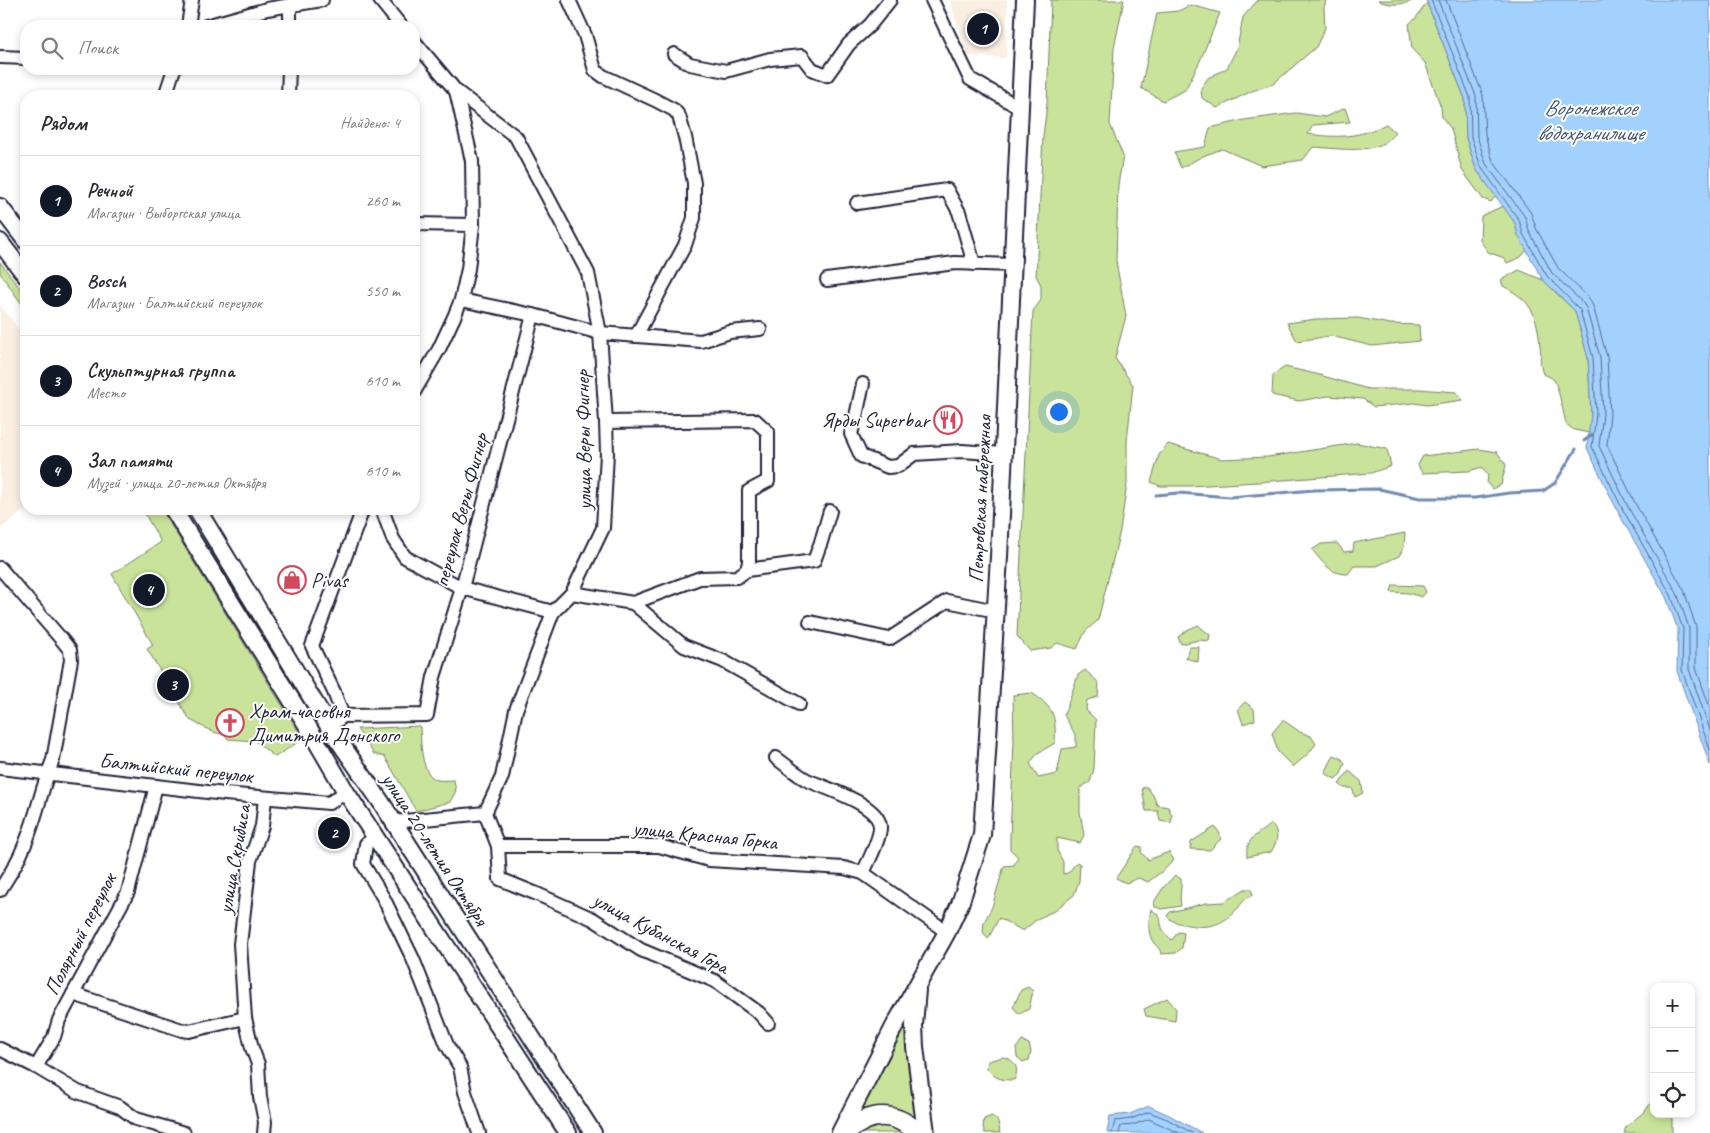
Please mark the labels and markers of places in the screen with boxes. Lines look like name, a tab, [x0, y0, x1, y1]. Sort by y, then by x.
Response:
pin: 1	[967, 10, 999, 48]
restaurant icon: Ярды Superbar	[933, 405, 963, 435]
place label: Ярды Superbar	[822, 407, 931, 433]
shop icon: Pivas	[277, 565, 307, 595]
place label: Pivas	[311, 567, 349, 593]
pin: 4	[133, 571, 165, 609]
pin: 3	[157, 666, 189, 704]
place label: Храм-часовня Димитрия Донского	[249, 698, 401, 748]
church icon: Храм-часовня Димитрия Донского	[215, 708, 245, 738]
pin: 2	[318, 814, 350, 852]

